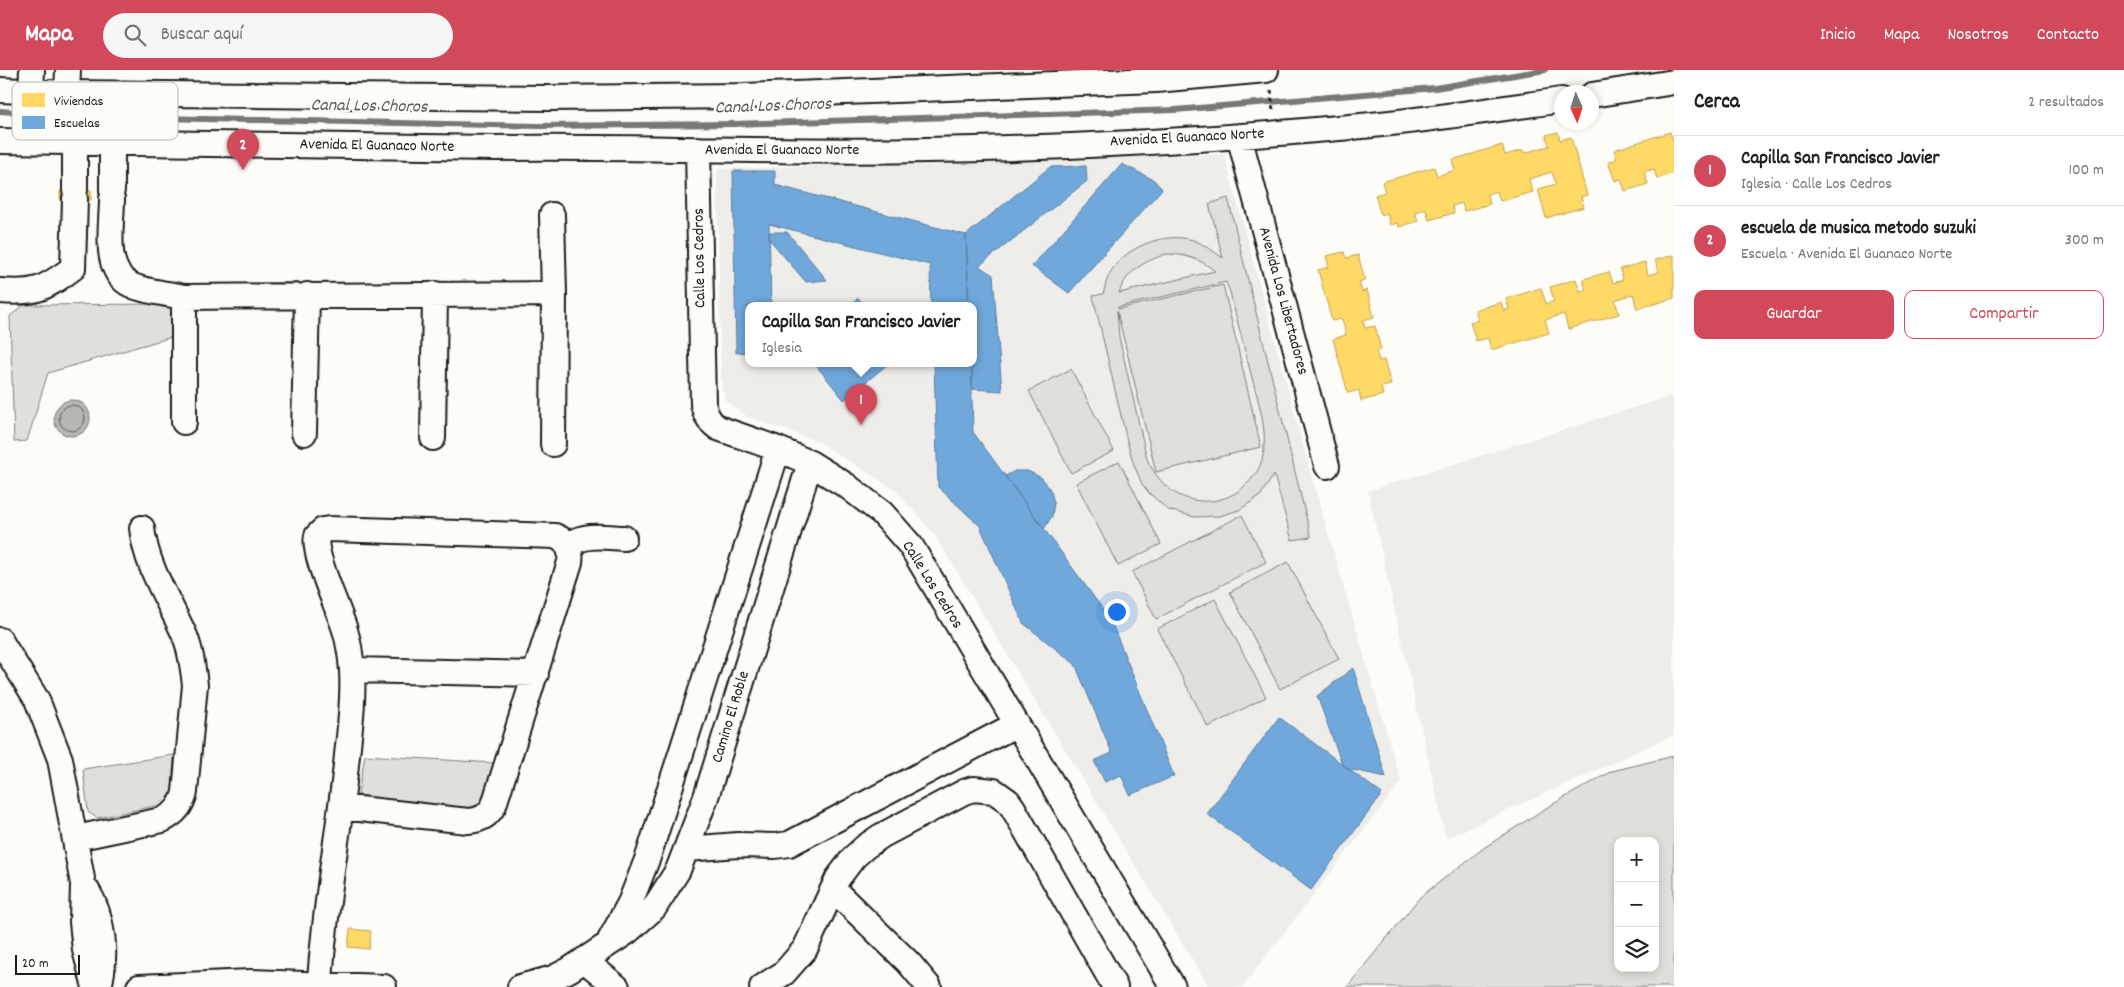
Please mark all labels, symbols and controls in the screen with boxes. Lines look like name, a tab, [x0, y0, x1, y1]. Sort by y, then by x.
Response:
search box	[103, 13, 453, 58]
text: Mapa	[25, 18, 73, 52]
icon: search	[121, 21, 149, 49]
text: Buscar aquí	[161, 22, 243, 49]
text: Inicio	[1820, 23, 1856, 48]
text: Mapa	[1884, 23, 1919, 48]
text: Nosotros	[1947, 23, 2009, 48]
text: Contacto	[2037, 23, 2099, 48]
legend	[12, 82, 178, 140]
north arrow	[1554, 85, 1599, 130]
text: Cerca	[1694, 88, 1740, 118]
text: 2 resultados	[2028, 91, 2104, 114]
text: Viviendas	[54, 92, 103, 112]
water label: Canal Los Choros	[714, 92, 832, 122]
water label: Canal Los Choros	[310, 93, 428, 121]
text: Escuelas	[54, 114, 100, 134]
street label: Avenida El Guanaco Norte	[1109, 122, 1265, 154]
pin: 2	[227, 129, 259, 170]
street label: Avenida El Guanaco Norte	[299, 133, 455, 159]
street label: Avenida El Guanaco Norte	[705, 139, 859, 162]
text: Capilla San Francisco Javier	[1741, 146, 1940, 173]
text: 1	[1708, 159, 1712, 182]
text: 100 m	[2068, 159, 2104, 182]
text: Iglesia · Calle Los Cedros	[1741, 173, 1892, 196]
street label: Calle Los Cedros	[688, 208, 712, 308]
text: escuela de musica metodo suzuki	[1741, 216, 1976, 243]
street label: Avenida Los Libertadores	[1252, 224, 1314, 378]
text: 2	[1707, 229, 1714, 252]
text: 300 m	[2065, 229, 2104, 252]
text: Escuela · Avenida El Guanaco Norte	[1741, 243, 1952, 266]
button: Guardar	[1694, 290, 1894, 339]
button: Compartir	[1904, 290, 2104, 339]
popup	[745, 302, 977, 367]
text: Capilla San Francisco Javier	[762, 310, 960, 337]
text: Iglesia	[762, 337, 802, 360]
pin: 1	[845, 384, 877, 425]
street label: Calle Los Cedros	[896, 536, 968, 634]
your location	[1104, 599, 1130, 625]
street label: Camino El Roble	[706, 668, 756, 766]
map controls	[1614, 837, 1659, 972]
button: +	[1614, 837, 1659, 882]
button: −	[1614, 882, 1659, 927]
button: layers	[1614, 927, 1659, 972]
scale bar	[15, 952, 80, 975]
text: 20 m	[22, 954, 49, 974]

